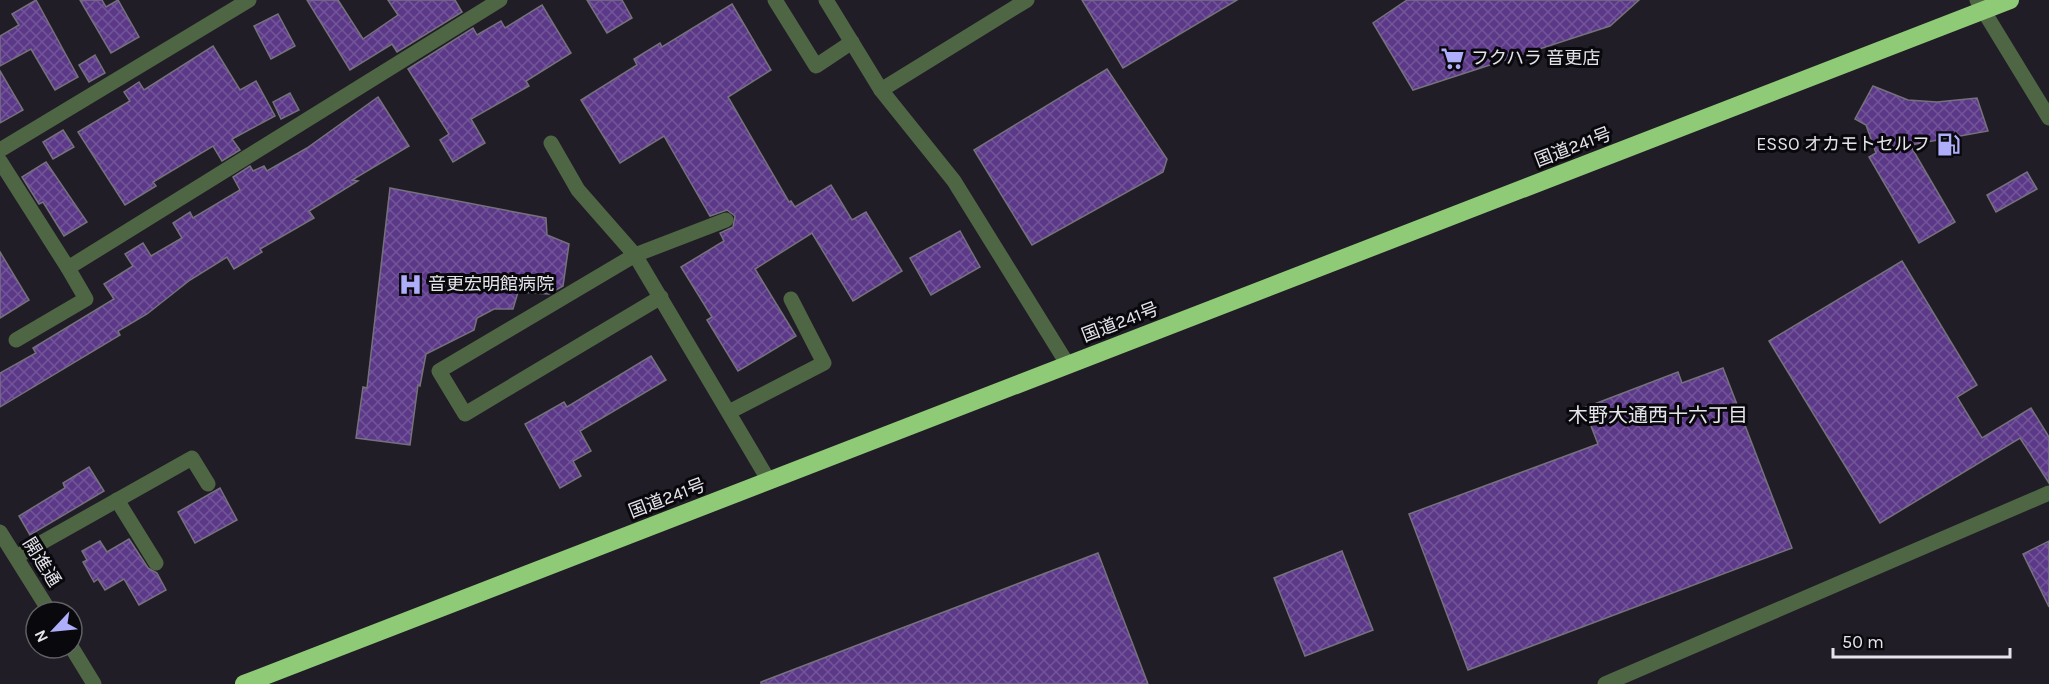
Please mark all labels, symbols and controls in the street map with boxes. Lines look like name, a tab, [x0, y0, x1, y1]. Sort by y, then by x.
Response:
supermarket icon: フクハラ 音更店	[1440, 45, 1466, 71]
place label: フクハラ 音更店	[1471, 47, 1600, 69]
street label: 国道241号	[1532, 122, 1614, 172]
fuel station icon: ESSO オカモトセルフ	[1935, 131, 1961, 157]
place label: ESSO オカモトセルフ	[1756, 133, 1930, 155]
hospital icon: 音更宏明館病院	[397, 271, 423, 297]
place label: 音更宏明館病院	[428, 273, 554, 295]
street label: 国道241号	[1079, 297, 1161, 347]
district label: 木野大通西十六丁目	[1568, 404, 1748, 427]
street label: 国道241号	[626, 473, 708, 523]
street label: 開進通	[18, 533, 66, 591]
north arrow	[24, 600, 84, 660]
scale bar	[1833, 621, 2010, 659]
text: N	[30, 627, 52, 646]
text: 50 m	[1842, 631, 1884, 653]

